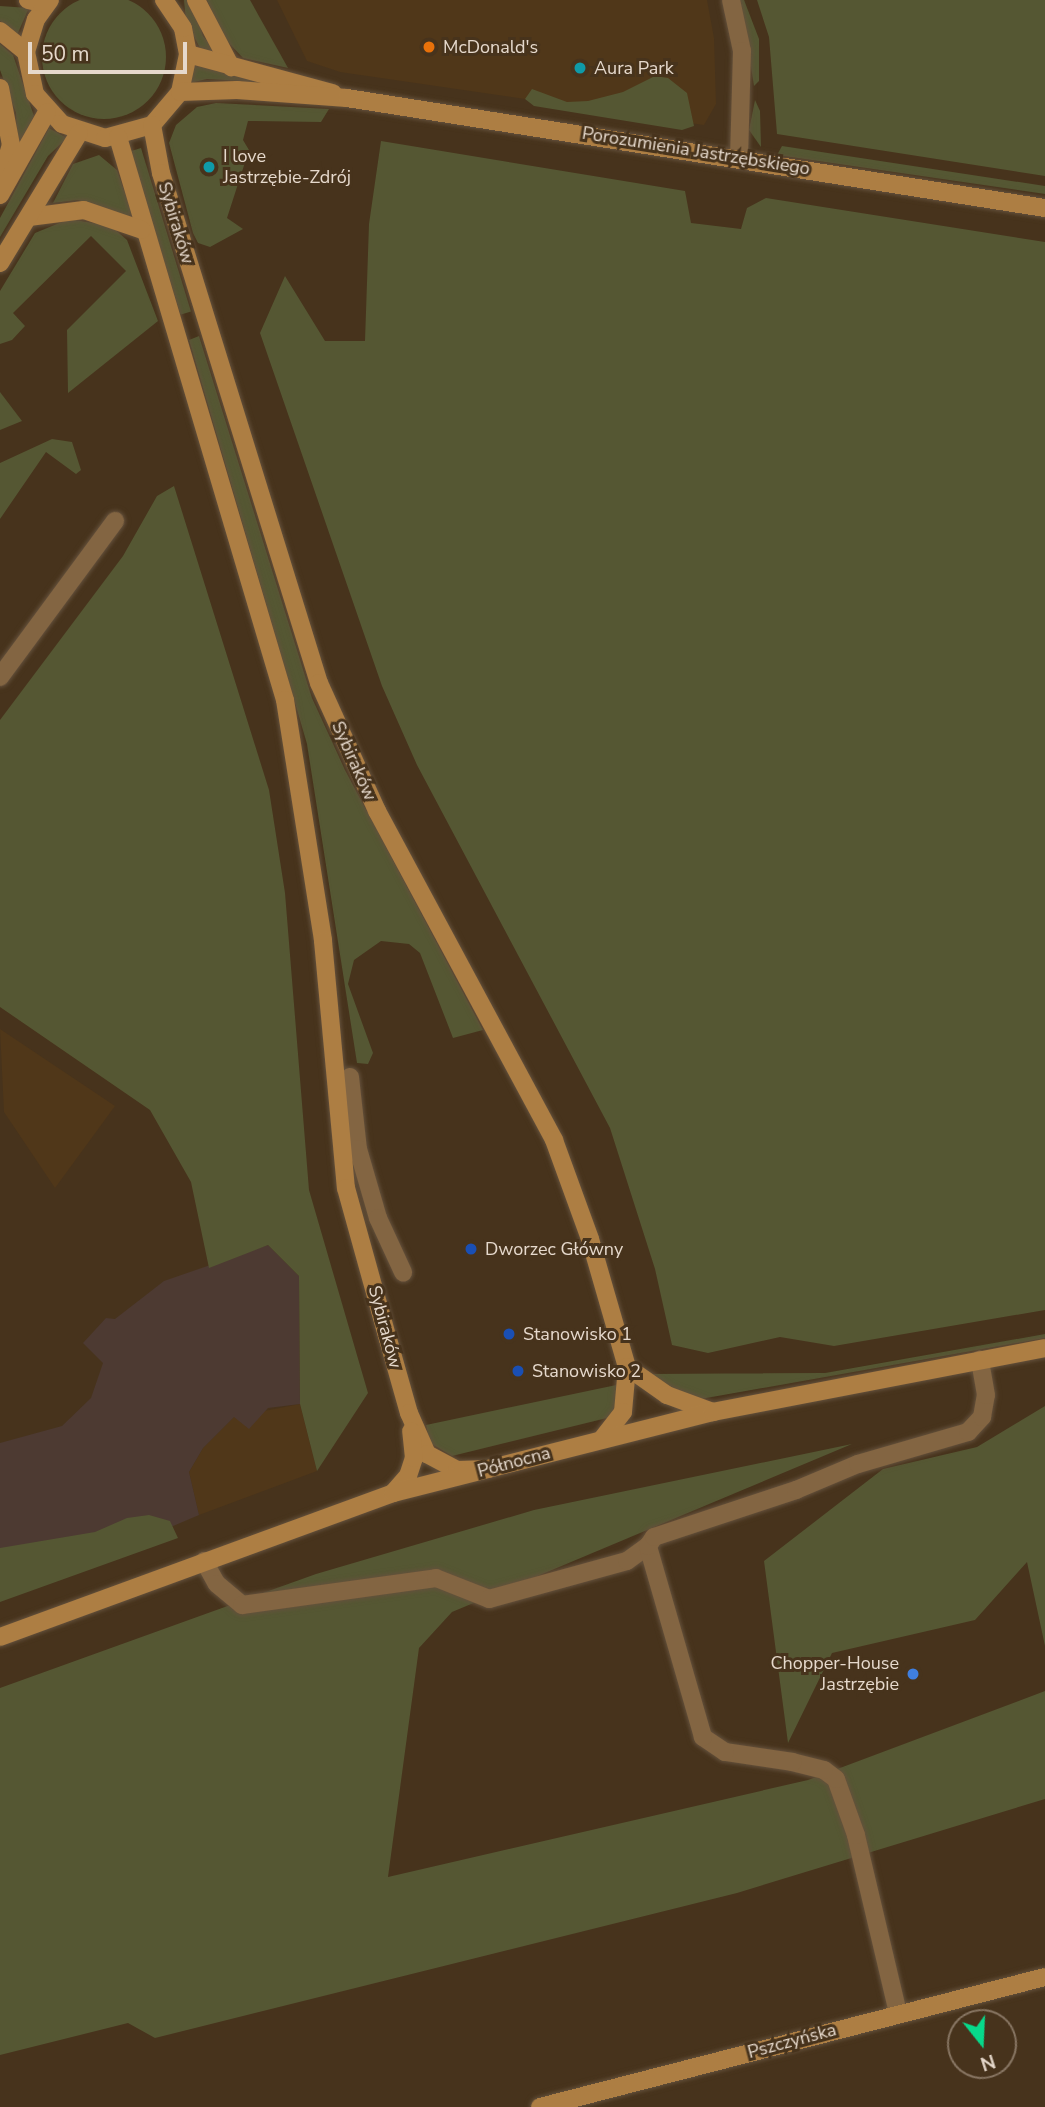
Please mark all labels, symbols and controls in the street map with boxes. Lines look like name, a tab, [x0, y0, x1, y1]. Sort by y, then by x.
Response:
scale bar	[32, 28, 191, 72]
place label: McDonald's	[443, 36, 538, 58]
marker: McDonald's	[421, 39, 437, 55]
text: 50 m	[41, 40, 90, 68]
place label: Aura Park	[594, 57, 674, 79]
marker: Aura Park	[572, 60, 588, 76]
street label: Porozumienia Jastrzębskiego	[581, 122, 811, 180]
place label: I love Jastrzębie-Zdrój	[223, 146, 351, 188]
marker: I love Jastrzębie-Zdrój	[201, 159, 217, 175]
street label: Sybiraków	[153, 179, 199, 267]
street label: Sybiraków	[327, 718, 381, 804]
place label: Dworzec Główny	[485, 1238, 623, 1260]
marker: Dworzec Główny	[463, 1241, 479, 1257]
street label: Sybiraków	[364, 1283, 406, 1371]
place label: Stanowisko 1	[523, 1323, 632, 1345]
marker: Stanowisko 1	[501, 1326, 517, 1342]
place label: Stanowisko 2	[532, 1360, 641, 1382]
marker: Stanowisko 2	[510, 1363, 526, 1379]
street label: Północna	[475, 1442, 553, 1482]
place label: Chopper-House Jastrzębie	[770, 1653, 899, 1696]
marker: Chopper-House Jastrzębie	[905, 1666, 921, 1682]
north arrow	[947, 2009, 1017, 2079]
street label: Pszczyńska	[745, 2019, 839, 2063]
text: N	[977, 2048, 999, 2077]

